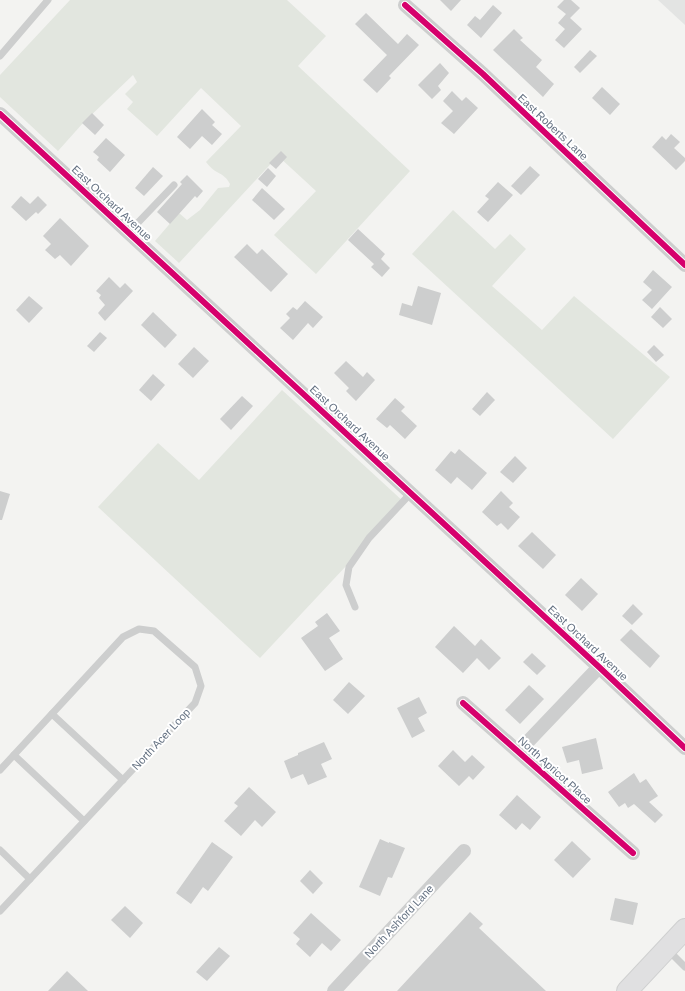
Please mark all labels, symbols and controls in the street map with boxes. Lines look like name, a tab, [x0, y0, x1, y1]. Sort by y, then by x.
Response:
street label: East Roberts Lane	[516, 92, 590, 162]
street label: East Orchard Avenue	[70, 163, 154, 243]
street label: East Orchard Avenue	[308, 383, 392, 463]
street label: East Orchard Avenue	[546, 603, 630, 683]
street label: North Acer Loop	[130, 706, 192, 772]
street label: North Apricot Place	[516, 734, 594, 806]
street label: North Ashford Lane	[362, 882, 436, 960]

